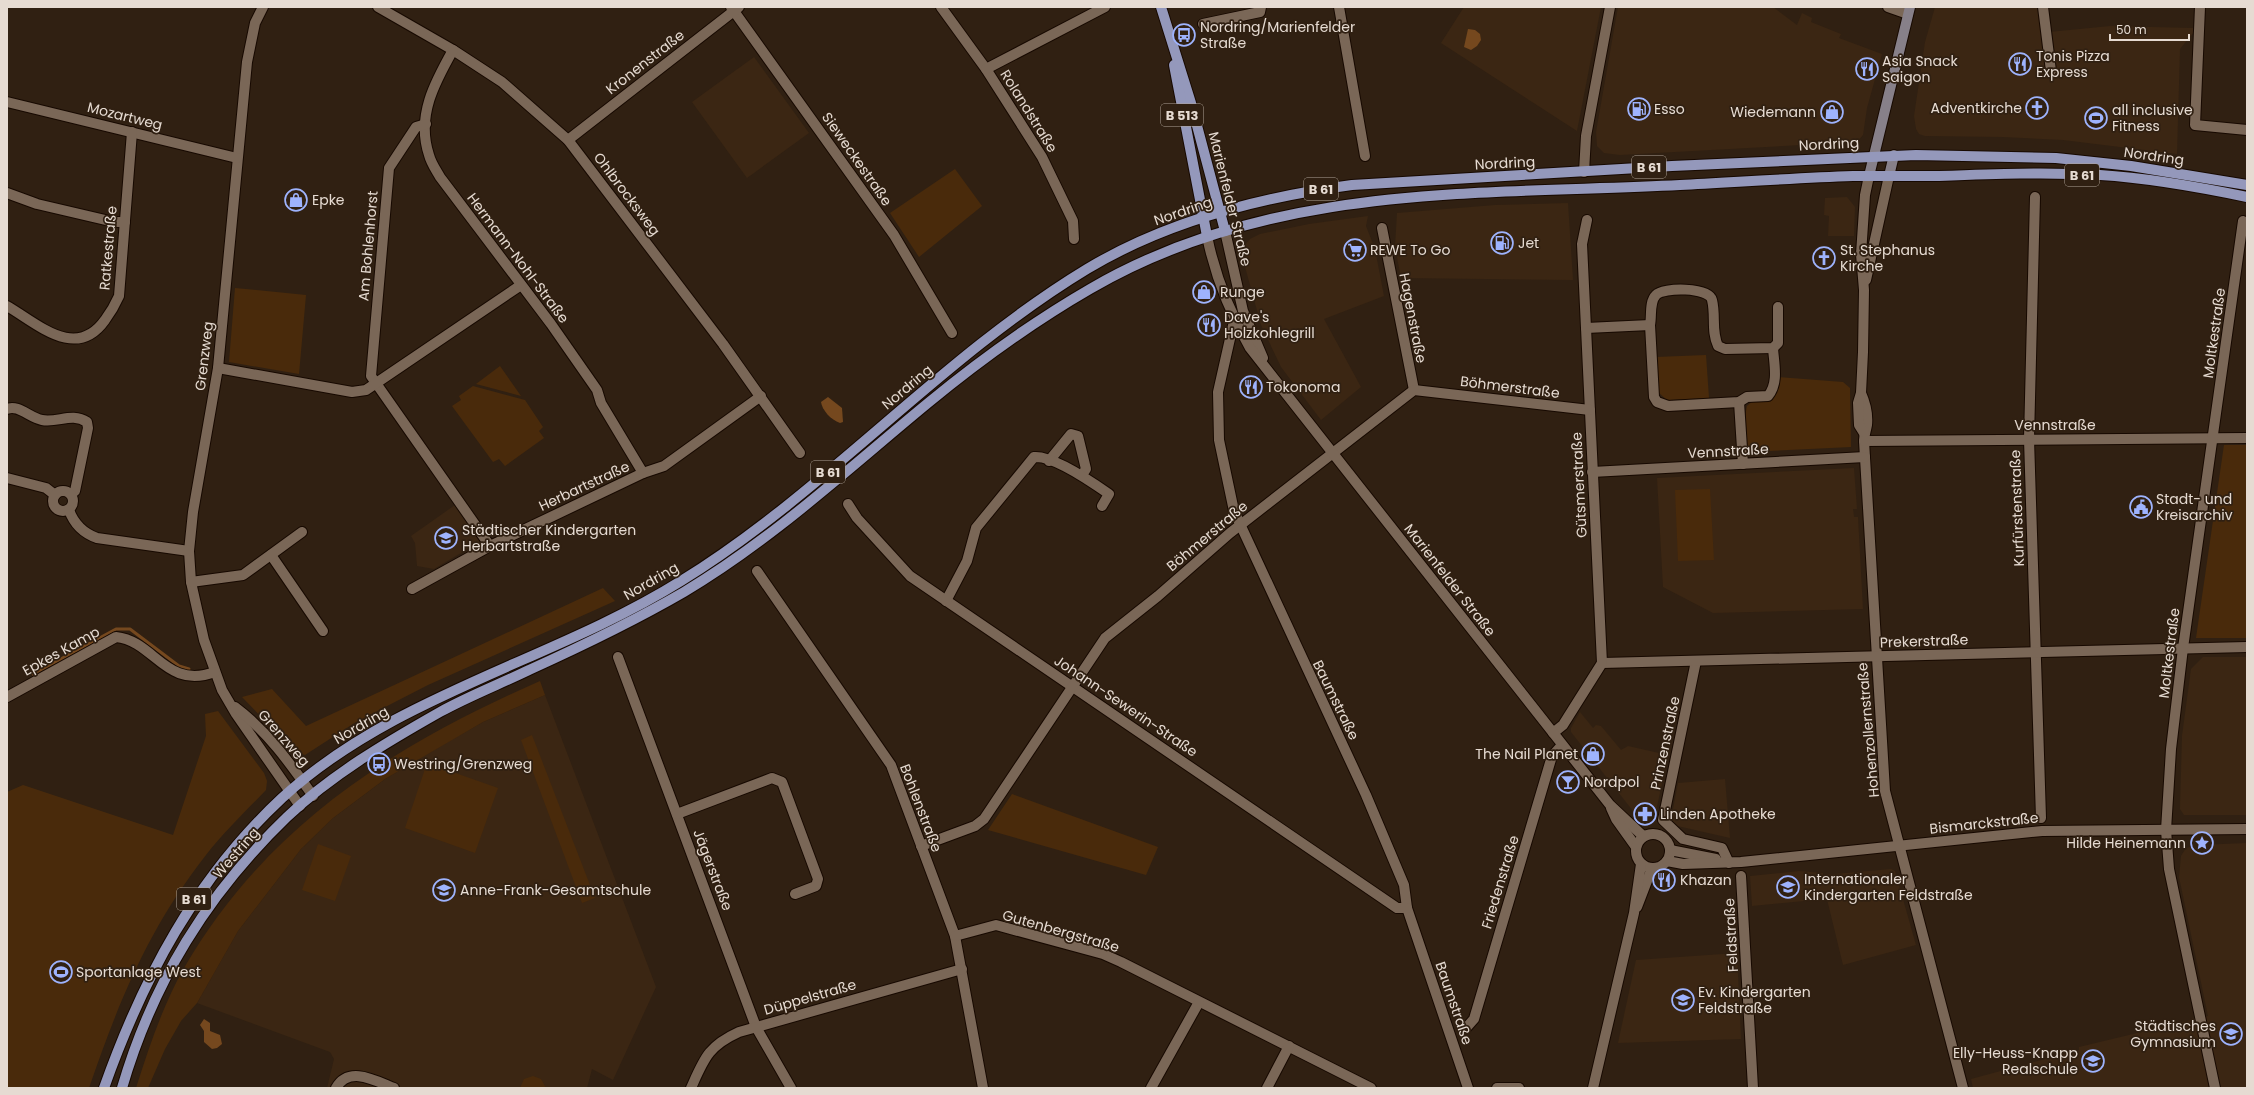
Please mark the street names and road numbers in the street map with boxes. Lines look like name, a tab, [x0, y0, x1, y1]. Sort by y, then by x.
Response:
street label: Kronenstraße	[602, 25, 689, 99]
street label: Rolandstraße	[996, 66, 1063, 156]
street label: Mozartweg	[85, 97, 165, 135]
road number: B 513	[1161, 104, 1203, 126]
street label: Sieweckestraße	[817, 108, 897, 210]
street label: Marienfelder Straße	[1204, 130, 1256, 269]
street label: Nordring	[1798, 132, 1860, 156]
street label: Nordring	[2123, 142, 2185, 170]
street label: Ohlbrocksweg	[589, 148, 665, 240]
street label: Nordring	[1474, 151, 1536, 175]
road number: B 61	[1632, 156, 1666, 178]
road number: B 61	[2065, 164, 2099, 186]
road number: B 61	[1304, 178, 1338, 200]
street label: Hermann-Nohl-Straße	[462, 189, 574, 327]
street label: Am Bohlenhorst	[353, 190, 383, 302]
street label: Nordring	[1151, 192, 1215, 230]
street label: Ratkestraße	[94, 205, 122, 291]
street label: Hagenstraße	[1394, 271, 1432, 365]
street label: Moltkestraße	[2198, 286, 2230, 379]
street label: Grenzweg	[190, 320, 218, 392]
street label: Nordring	[877, 360, 937, 414]
street label: Böhmerstraße	[1459, 371, 1561, 403]
street label: Vennstraße	[2014, 415, 2096, 435]
street label: Gütsmerstraße	[1566, 431, 1592, 538]
street label: Vennstraße	[1687, 439, 1769, 463]
street label: Kurfürstenstraße	[2005, 449, 2029, 567]
street label: Herbartstraße	[535, 456, 633, 516]
road number: B 61	[811, 461, 845, 483]
street label: Böhmerstraße	[1162, 496, 1252, 576]
street label: Marienfelder Straße	[1400, 520, 1501, 641]
street label: Nordring	[620, 557, 682, 605]
street label: Moltkestraße	[2154, 606, 2184, 699]
street label: Epkes Kamp	[19, 622, 103, 680]
street label: Prekerstraße	[1879, 629, 1969, 653]
street label: Johann-Sewerin-Straße	[1050, 650, 1202, 762]
street label: Baumstraße	[1308, 657, 1364, 744]
street label: Hohenzollernstraße	[1852, 661, 1884, 798]
street label: Prinzenstraße	[1645, 694, 1685, 792]
street label: Nordring	[330, 701, 392, 749]
street label: Grenzweg	[254, 705, 314, 771]
street label: Bohlenstraße	[895, 761, 947, 855]
street label: Bismarckstraße	[1929, 807, 2040, 839]
street label: Westring	[208, 823, 264, 883]
street label: Jägerstraße	[688, 826, 738, 914]
street label: Friedenstraße	[1476, 832, 1524, 931]
road number: B 61	[177, 888, 211, 910]
street label: Feldstraße	[1719, 897, 1743, 972]
street label: Gutenbergstraße	[1000, 905, 1122, 957]
street label: Baumstraße	[1430, 959, 1478, 1048]
street label: Düppelstraße	[761, 974, 859, 1020]

